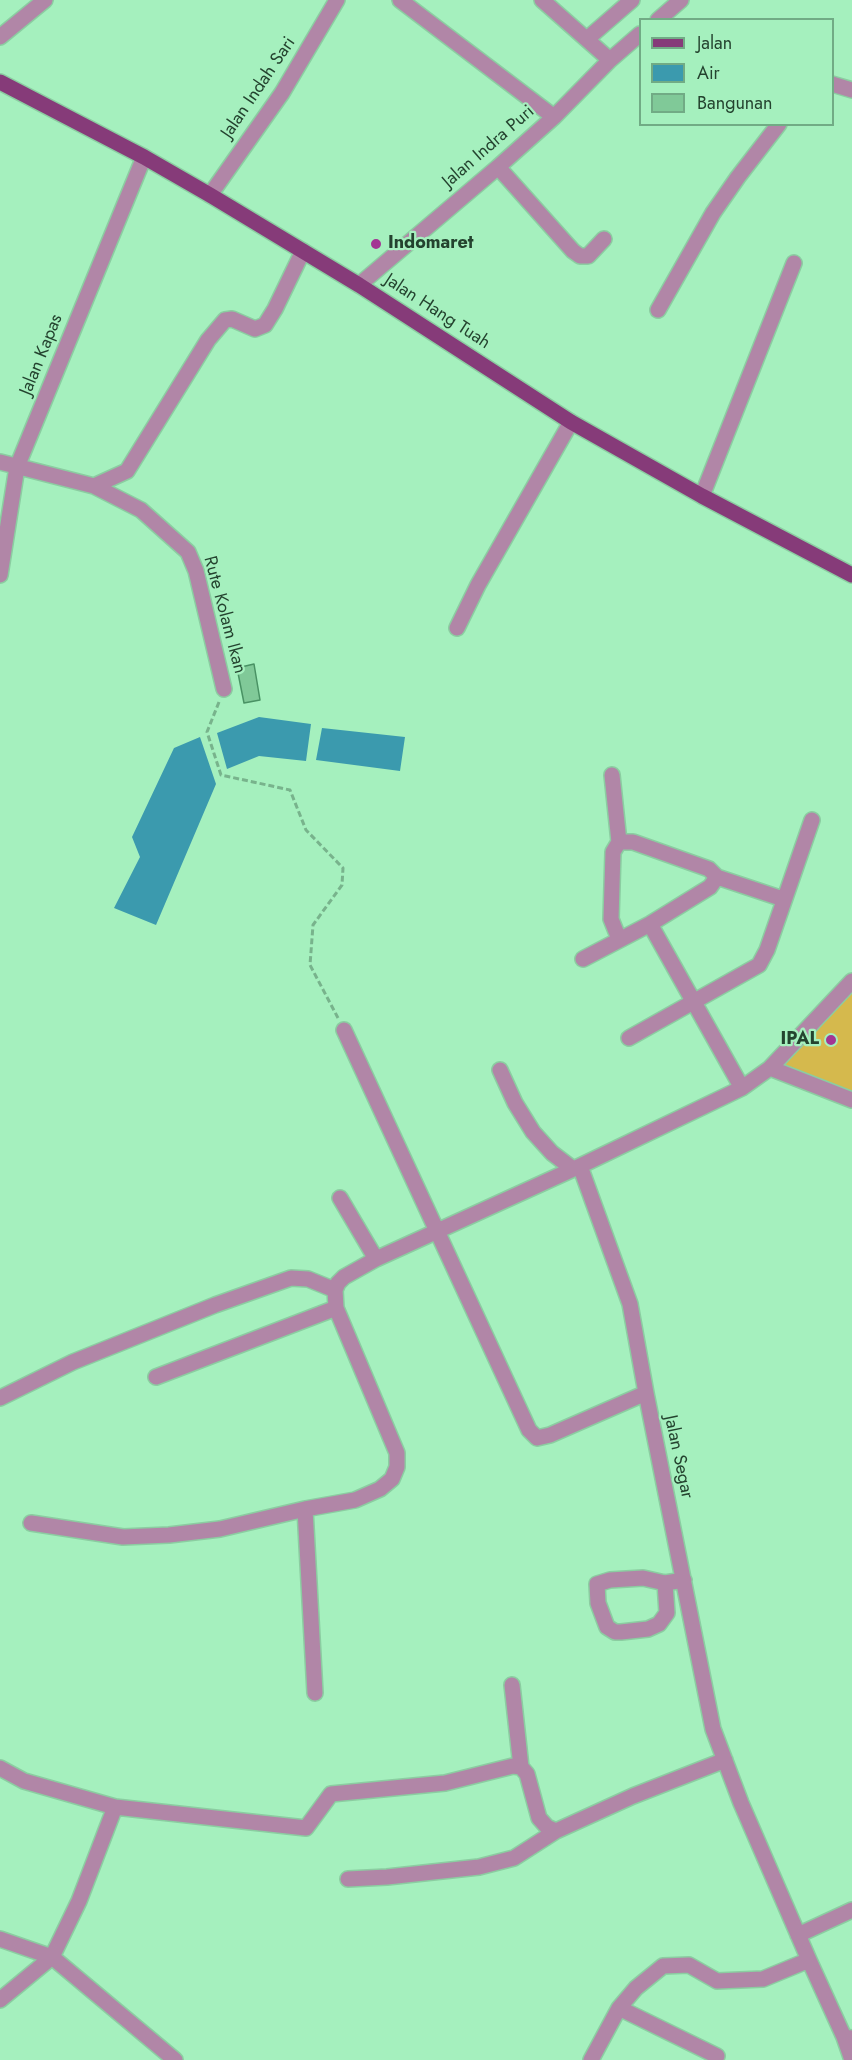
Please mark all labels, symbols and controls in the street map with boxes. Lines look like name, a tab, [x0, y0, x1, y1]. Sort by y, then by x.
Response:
legend	[639, 18, 834, 126]
text: Jalan	[697, 30, 732, 56]
street label: Jalan Indah Sari	[217, 33, 301, 143]
text: Air	[697, 60, 720, 86]
text: Bangunan	[697, 90, 772, 116]
street label: Jalan Indra Puri	[439, 101, 539, 193]
place label: Indomaret	[388, 233, 473, 255]
marker: Indomaret	[369, 237, 383, 251]
street label: Jalan Hang Tuah	[380, 270, 494, 354]
street label: Jalan Kapas	[16, 311, 68, 399]
street label: Rute Kolam Ikan	[198, 554, 250, 676]
place label: IPAL	[781, 1029, 819, 1051]
marker: IPAL	[824, 1033, 838, 1047]
street label: Jalan Segar	[659, 1413, 697, 1501]

